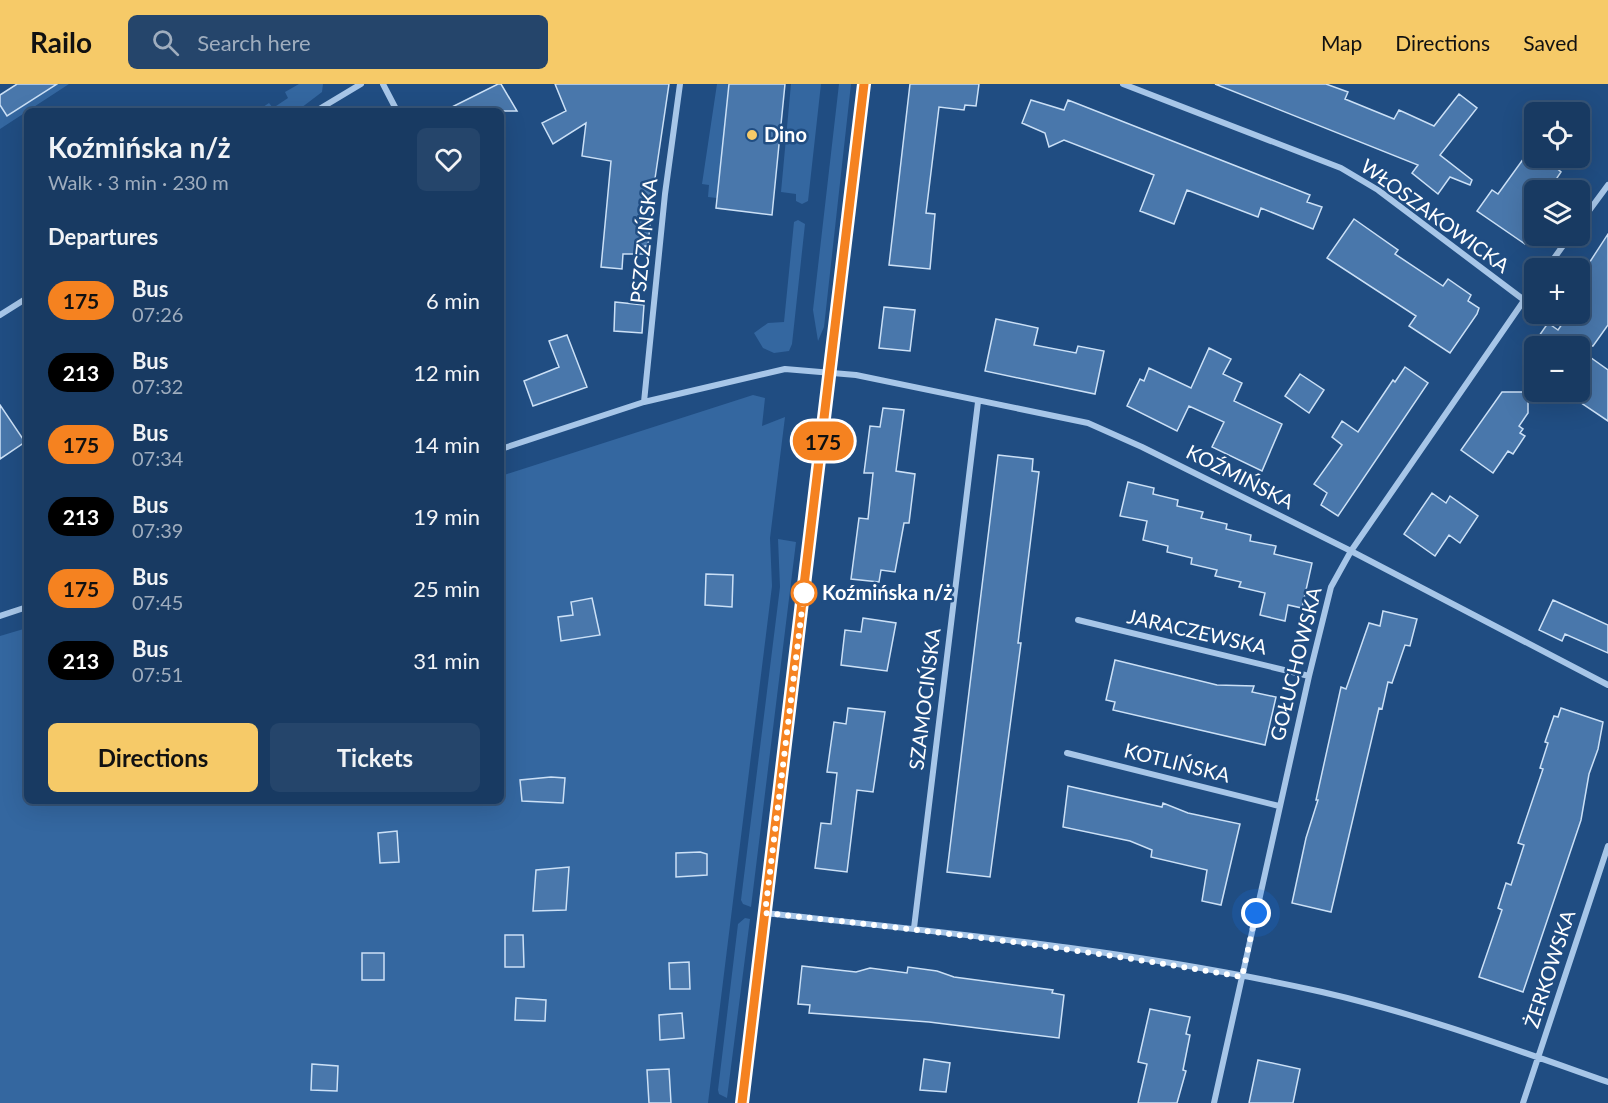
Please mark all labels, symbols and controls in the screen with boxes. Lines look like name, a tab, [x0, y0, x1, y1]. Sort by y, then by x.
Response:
search box	[128, 15, 548, 69]
text: Railo	[30, 25, 92, 59]
icon: search	[149, 26, 182, 59]
text: Search here	[197, 29, 311, 56]
text: Map	[1321, 30, 1362, 55]
text: Directions	[1395, 30, 1490, 55]
text: Saved	[1523, 30, 1578, 55]
map controls	[1524, 102, 1590, 402]
button: locate	[1524, 102, 1590, 168]
place label: Dino	[764, 122, 807, 146]
button: heart	[417, 128, 480, 191]
marker: Dino	[745, 128, 759, 142]
text: Koźmińska n/ż	[48, 130, 231, 164]
street label: WŁOSZAKOWICKA	[1357, 153, 1515, 277]
text: Walk · 3 min · 230 m	[48, 170, 229, 194]
street label: PSZCZYŃSKA	[625, 177, 662, 304]
button: layers	[1524, 180, 1590, 246]
text: Departures	[48, 223, 158, 250]
button: +	[1524, 258, 1590, 324]
text: Bus	[132, 275, 168, 302]
text: 6 min	[426, 287, 480, 314]
text: 175	[63, 288, 99, 313]
text: 07:26	[132, 302, 183, 326]
button: −	[1524, 336, 1590, 402]
text: Bus	[132, 347, 168, 374]
text: 12 min	[413, 359, 480, 386]
text: 213	[63, 360, 99, 385]
text: 07:32	[132, 374, 183, 398]
text: Bus	[132, 419, 168, 446]
line badge: 175	[788, 422, 858, 460]
text: 175	[805, 429, 841, 454]
text: 14 min	[413, 431, 480, 458]
text: 175	[63, 432, 99, 457]
street label: KOŹMIŃSKA	[1183, 439, 1299, 514]
text: 07:34	[132, 446, 183, 470]
text: Bus	[132, 491, 168, 518]
text: 19 min	[413, 503, 480, 530]
text: 213	[63, 504, 99, 529]
text: 07:39	[132, 518, 183, 542]
text: Bus	[132, 563, 168, 590]
text: 25 min	[413, 575, 480, 602]
text: 175	[63, 576, 99, 601]
marker: Koźmińska n/ż	[791, 580, 817, 606]
place label: Koźmińska n/ż	[822, 580, 952, 604]
street label: GOŁUCHOWSKA	[1264, 584, 1326, 743]
text: 07:45	[132, 590, 183, 614]
street label: JARACZEWSKA	[1125, 603, 1270, 659]
street label: SZAMOCIŃSKA	[903, 626, 945, 771]
text: Bus	[132, 635, 168, 662]
text: 31 min	[413, 647, 480, 674]
text: 213	[63, 648, 99, 673]
text: 07:51	[132, 662, 183, 686]
button: Directions	[48, 723, 258, 792]
button: Tickets	[270, 723, 480, 792]
street label: KOTLIŃSKA	[1122, 737, 1233, 787]
your location	[1241, 898, 1271, 928]
street label: ŻERKOWSKA	[1519, 906, 1580, 1031]

